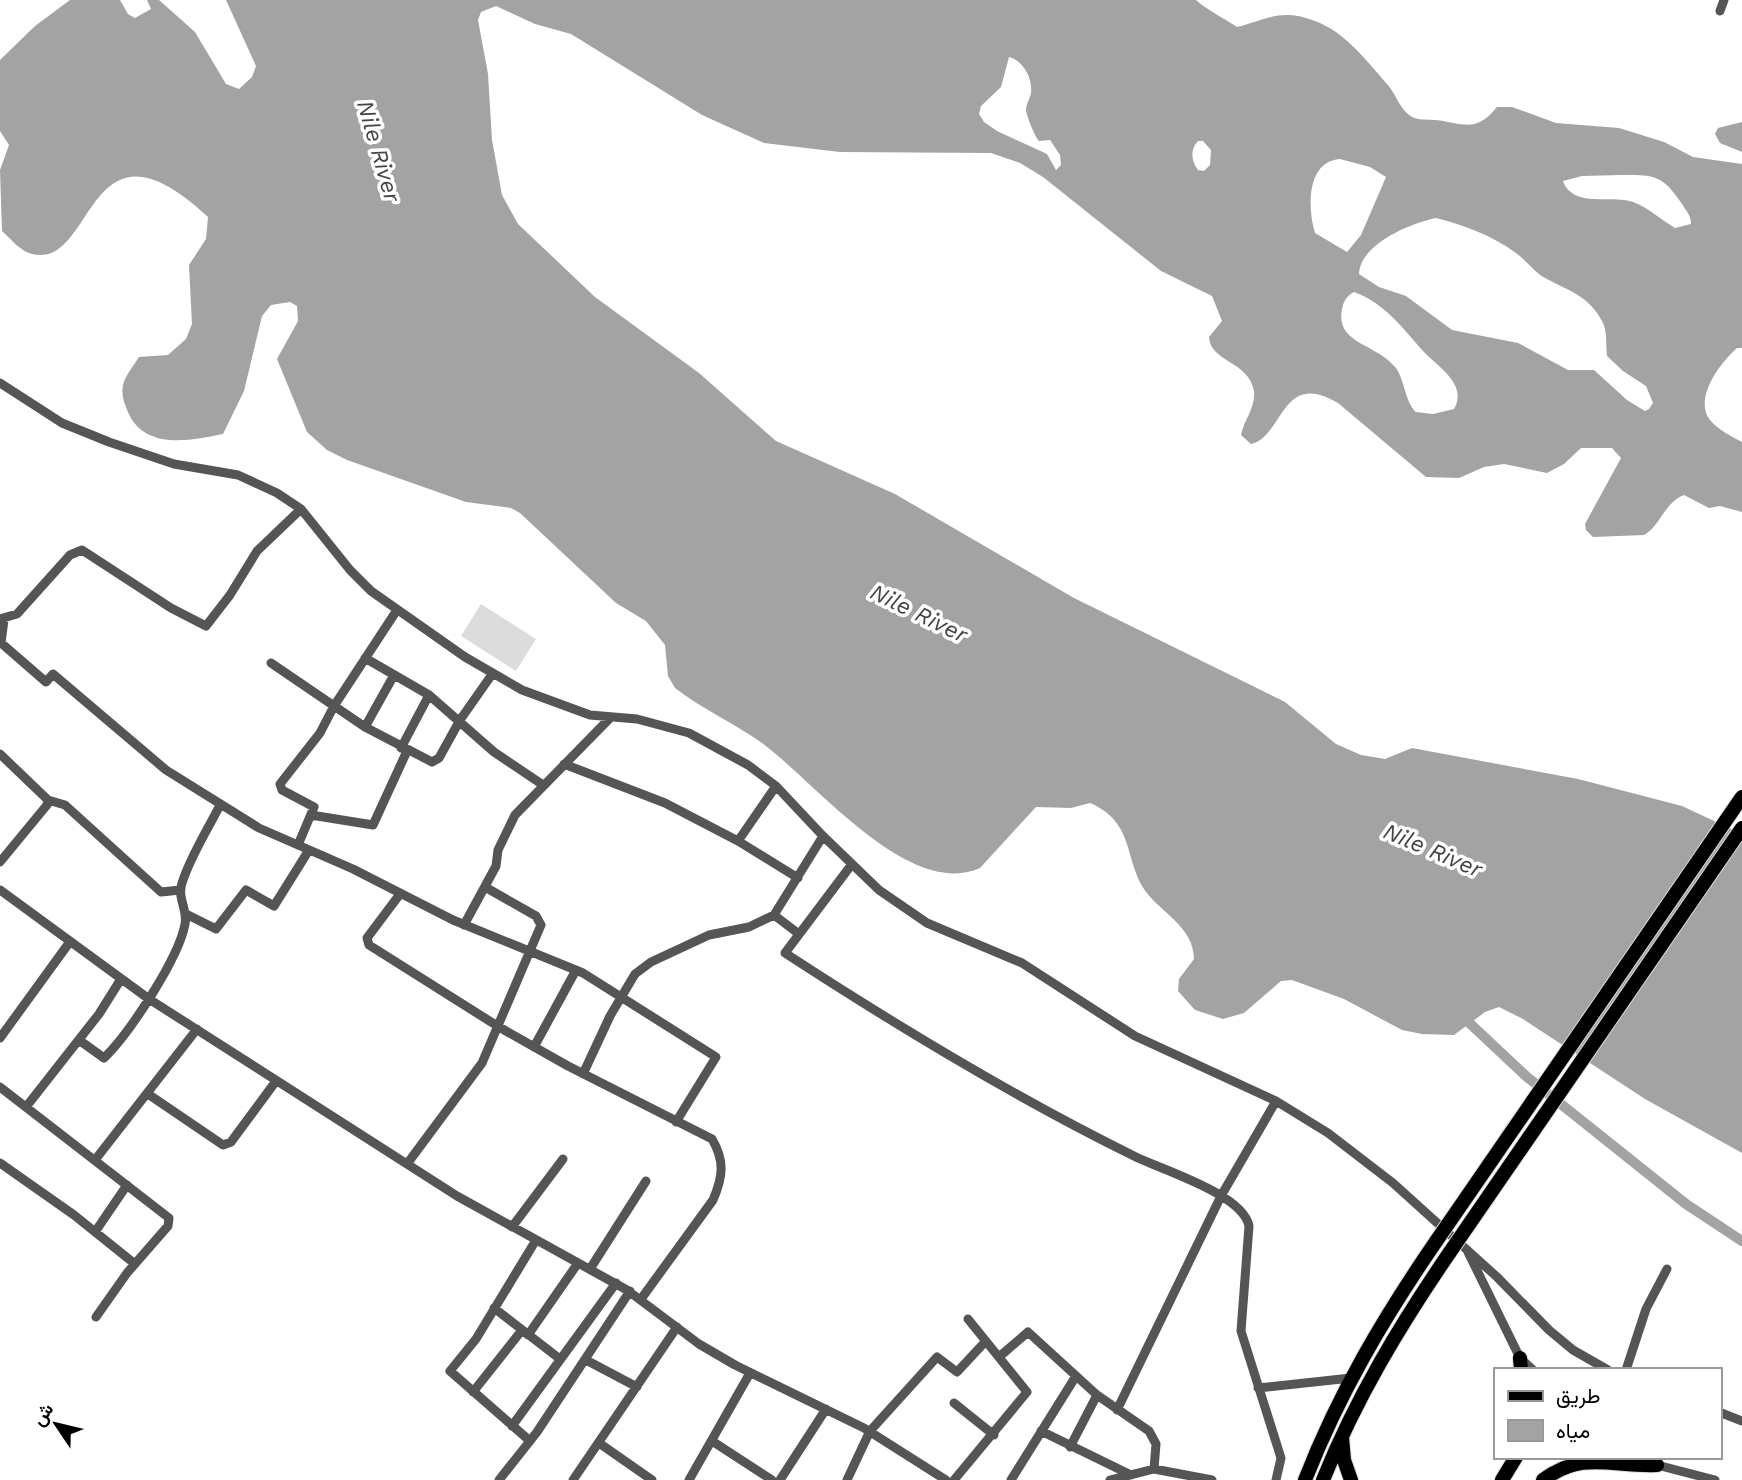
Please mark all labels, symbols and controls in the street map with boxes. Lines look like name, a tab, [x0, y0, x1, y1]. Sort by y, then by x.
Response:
water label: Nile River	[351, 97, 406, 206]
water label: Nile River	[866, 578, 973, 649]
water label: Nile River	[1379, 818, 1487, 884]
legend	[1494, 1368, 1721, 1459]
text: طريق	[1556, 1383, 1601, 1409]
north arrow	[21, 1389, 91, 1459]
text: ش	[27, 1398, 59, 1430]
text: مياه	[1556, 1418, 1590, 1443]

